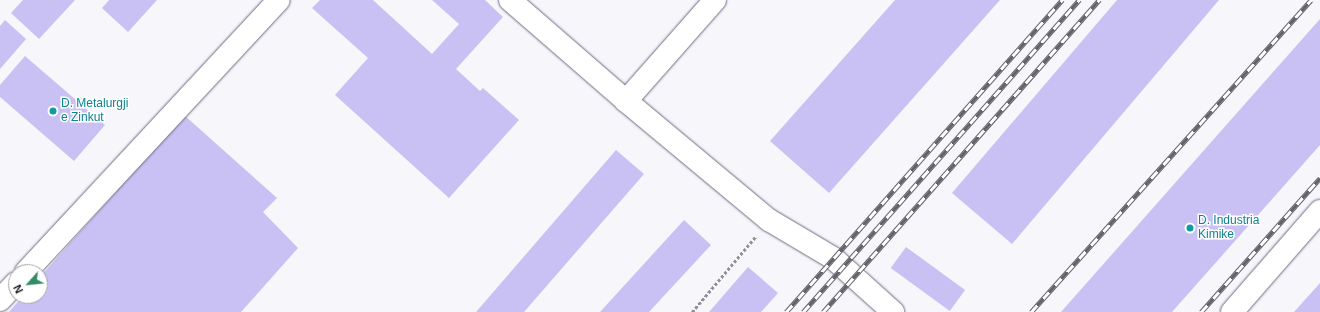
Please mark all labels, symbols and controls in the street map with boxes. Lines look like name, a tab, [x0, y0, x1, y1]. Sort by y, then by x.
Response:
place label: D. Metalurgji e Zinkut	[61, 97, 128, 125]
marker: D. Metalurgji e Zinkut	[48, 106, 58, 116]
place label: D. Industria Kimike	[1198, 214, 1259, 242]
marker: D. Industria Kimike	[1185, 223, 1195, 233]
north arrow	[8, 264, 48, 304]
text: N	[11, 283, 25, 295]

